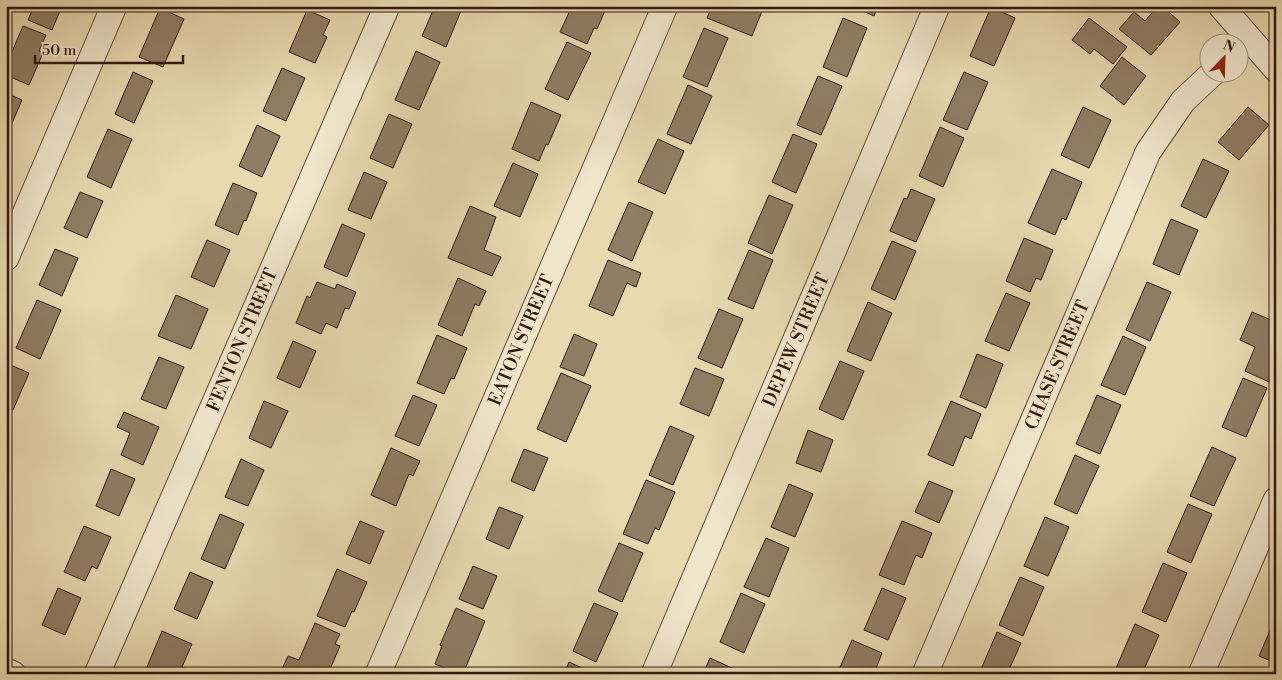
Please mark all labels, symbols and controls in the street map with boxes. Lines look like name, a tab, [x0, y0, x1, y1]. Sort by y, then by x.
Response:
scale bar	[35, 32, 182, 64]
north arrow	[1200, 32, 1250, 82]
text: N	[1220, 37, 1237, 57]
text: 50 m	[42, 41, 76, 60]
street label: FENTON STREET	[202, 265, 283, 416]
street label: DEPEW STREET	[758, 269, 835, 411]
street label: EATON STREET	[483, 271, 560, 409]
street label: CHASE STREET	[1020, 297, 1095, 433]

